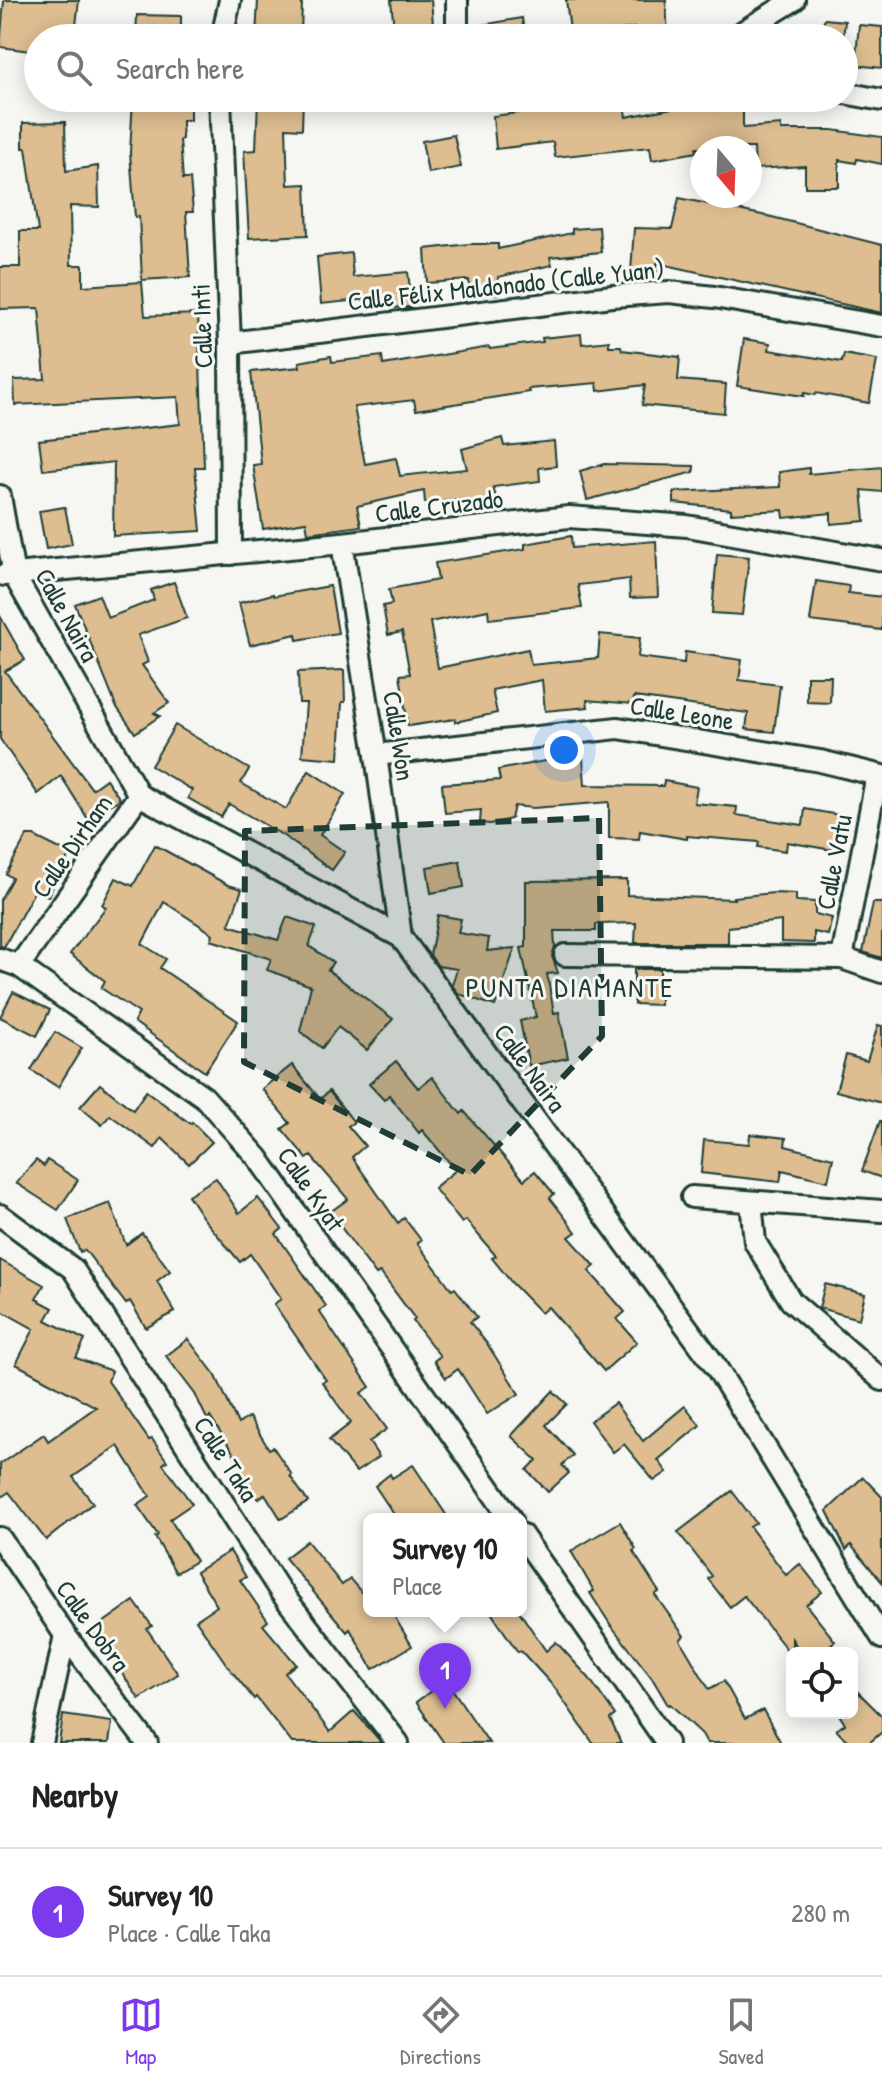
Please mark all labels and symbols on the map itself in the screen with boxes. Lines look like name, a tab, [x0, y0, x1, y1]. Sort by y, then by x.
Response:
north arrow	[690, 136, 762, 208]
street label: Calle Félix Maldonado (Calle Yuan)	[346, 250, 666, 319]
street label: Calle Inti	[183, 283, 220, 369]
street label: Calle Cruzado	[373, 480, 505, 531]
street label: Calle Naira	[27, 562, 107, 668]
street label: Calle Leone	[628, 687, 736, 738]
street label: Calle Won	[375, 689, 424, 783]
your location	[544, 730, 584, 770]
street label: Calle Dirham	[23, 787, 120, 904]
street label: Calle Vatu	[807, 811, 860, 912]
district label: PUNTA DIAMANTE	[465, 968, 675, 1006]
street label: Calle Naira	[486, 1016, 575, 1119]
street label: Calle Kyat	[270, 1139, 354, 1239]
street label: Calle Taka	[186, 1409, 267, 1508]
street label: Calle Dobra	[48, 1573, 139, 1679]
pin: 1	[419, 1643, 471, 1709]

